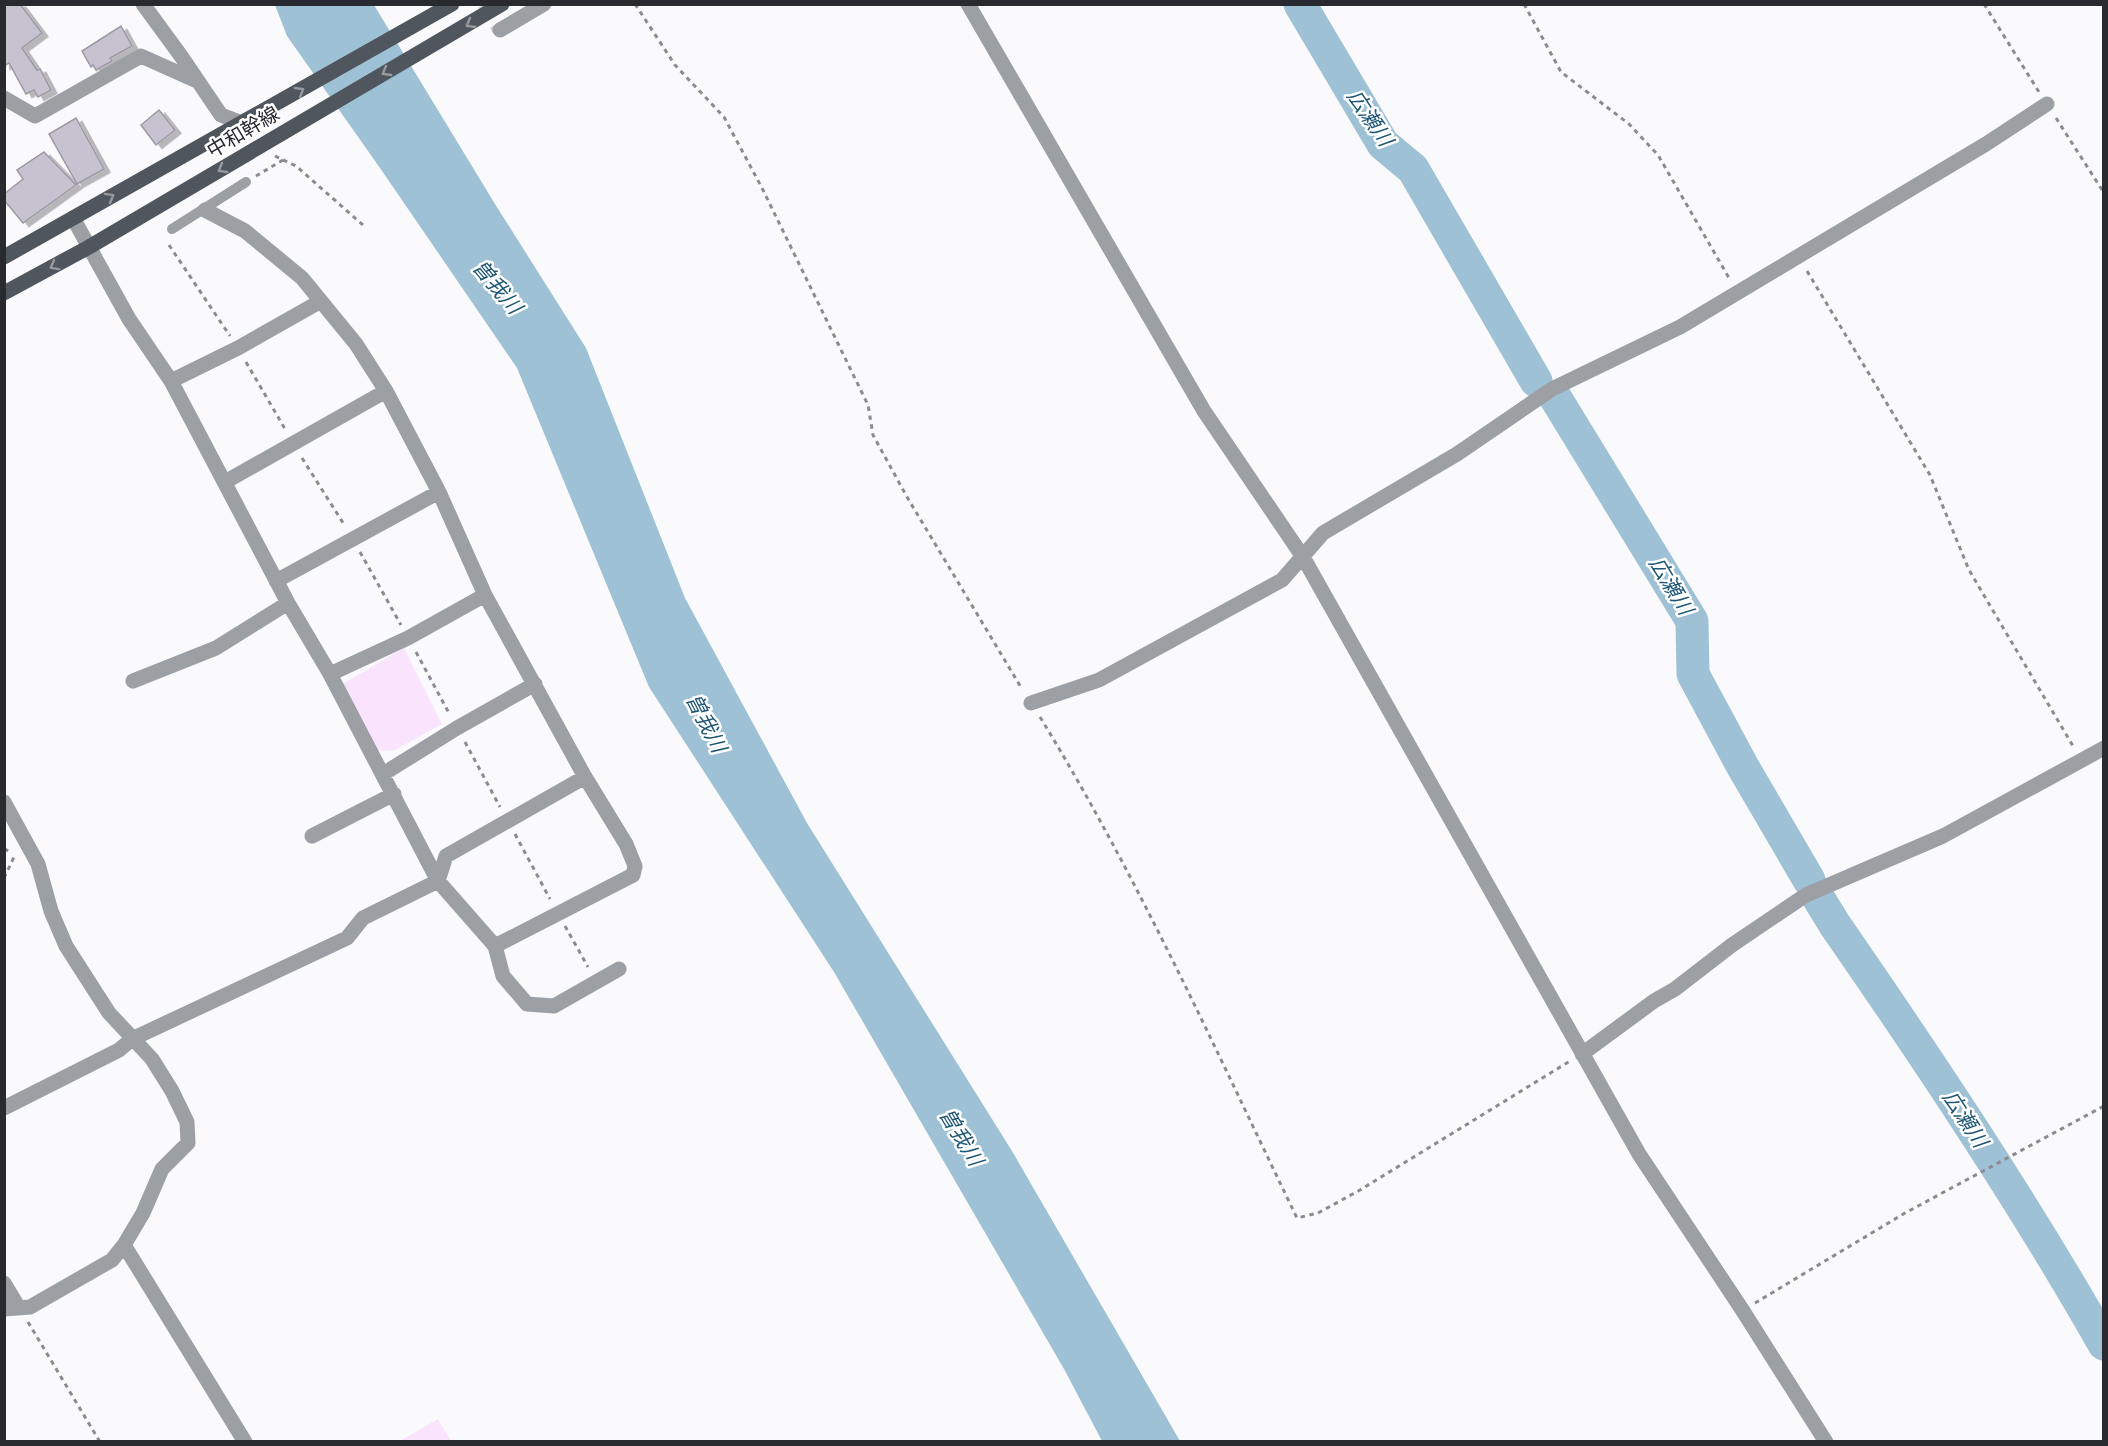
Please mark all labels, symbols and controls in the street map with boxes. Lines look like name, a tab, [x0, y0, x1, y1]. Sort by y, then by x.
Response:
one-way arrow	[465, 16, 476, 28]
one-way arrow	[382, 65, 392, 77]
water label: 広瀬川	[1342, 85, 1399, 152]
one-way arrow	[294, 87, 304, 98]
street label: 中和幹線	[203, 101, 283, 163]
one-way arrow	[218, 162, 228, 173]
one-way arrow	[104, 193, 115, 204]
water label: 曽我川	[468, 255, 528, 320]
one-way arrow	[49, 259, 60, 270]
water label: 広瀬川	[1644, 553, 1699, 621]
water label: 曽我川	[681, 689, 732, 758]
water label: 広瀬川	[1938, 1086, 1993, 1154]
water label: 曽我川	[934, 1104, 989, 1172]

